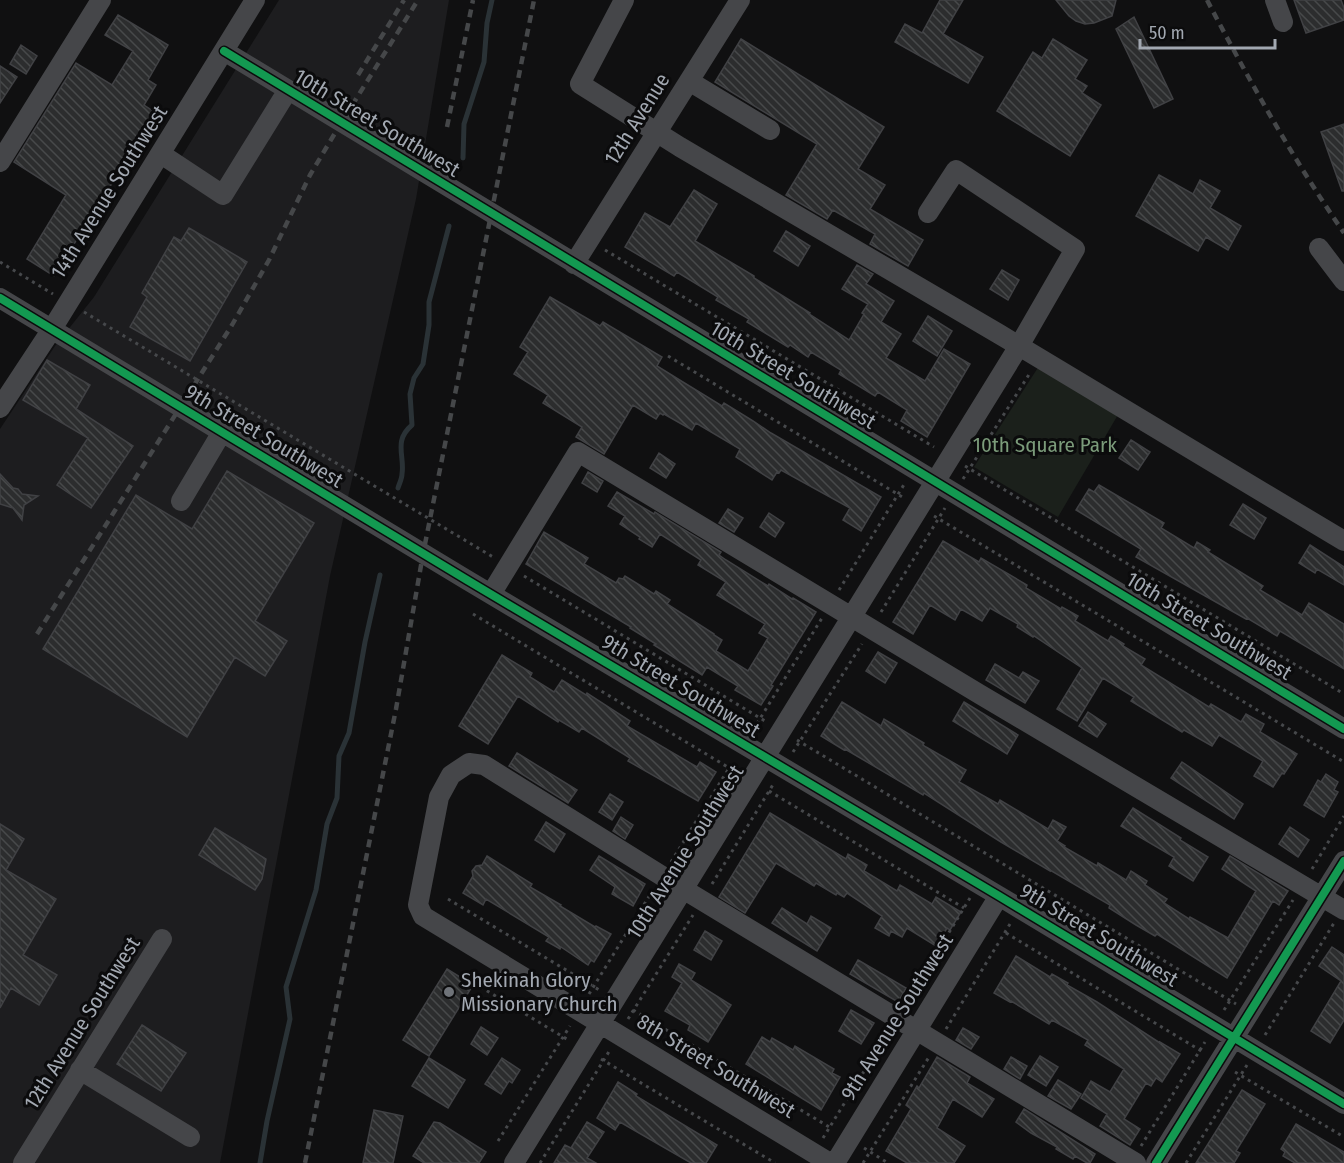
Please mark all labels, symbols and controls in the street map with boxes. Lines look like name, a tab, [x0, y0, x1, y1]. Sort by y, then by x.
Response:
scale bar	[1140, 12, 1275, 50]
text: 50 m	[1149, 22, 1185, 44]
street label: 10th Street Southwest	[289, 63, 465, 183]
street label: 12th Avenue	[599, 68, 675, 170]
street label: 14th Avenue Southwest	[45, 100, 173, 284]
street label: 10th Street Southwest	[705, 315, 881, 435]
street label: 9th Street Southwest	[180, 379, 348, 494]
park label: 10th Square Park	[973, 432, 1117, 458]
street label: 10th Street Southwest	[1121, 566, 1297, 686]
street label: 9th Street Southwest	[597, 629, 765, 744]
street label: 10th Avenue Southwest	[621, 760, 749, 944]
street label: 9th Street Southwest	[1015, 878, 1183, 993]
street label: 9th Avenue Southwest	[835, 929, 959, 1105]
street label: 12th Avenue Southwest	[18, 932, 146, 1114]
place label: Shekinah Glory Missionary Church	[461, 967, 618, 1017]
marker: Shekinah Glory Missionary Church	[442, 985, 456, 999]
street label: 8th Street Southwest	[632, 1008, 800, 1124]

